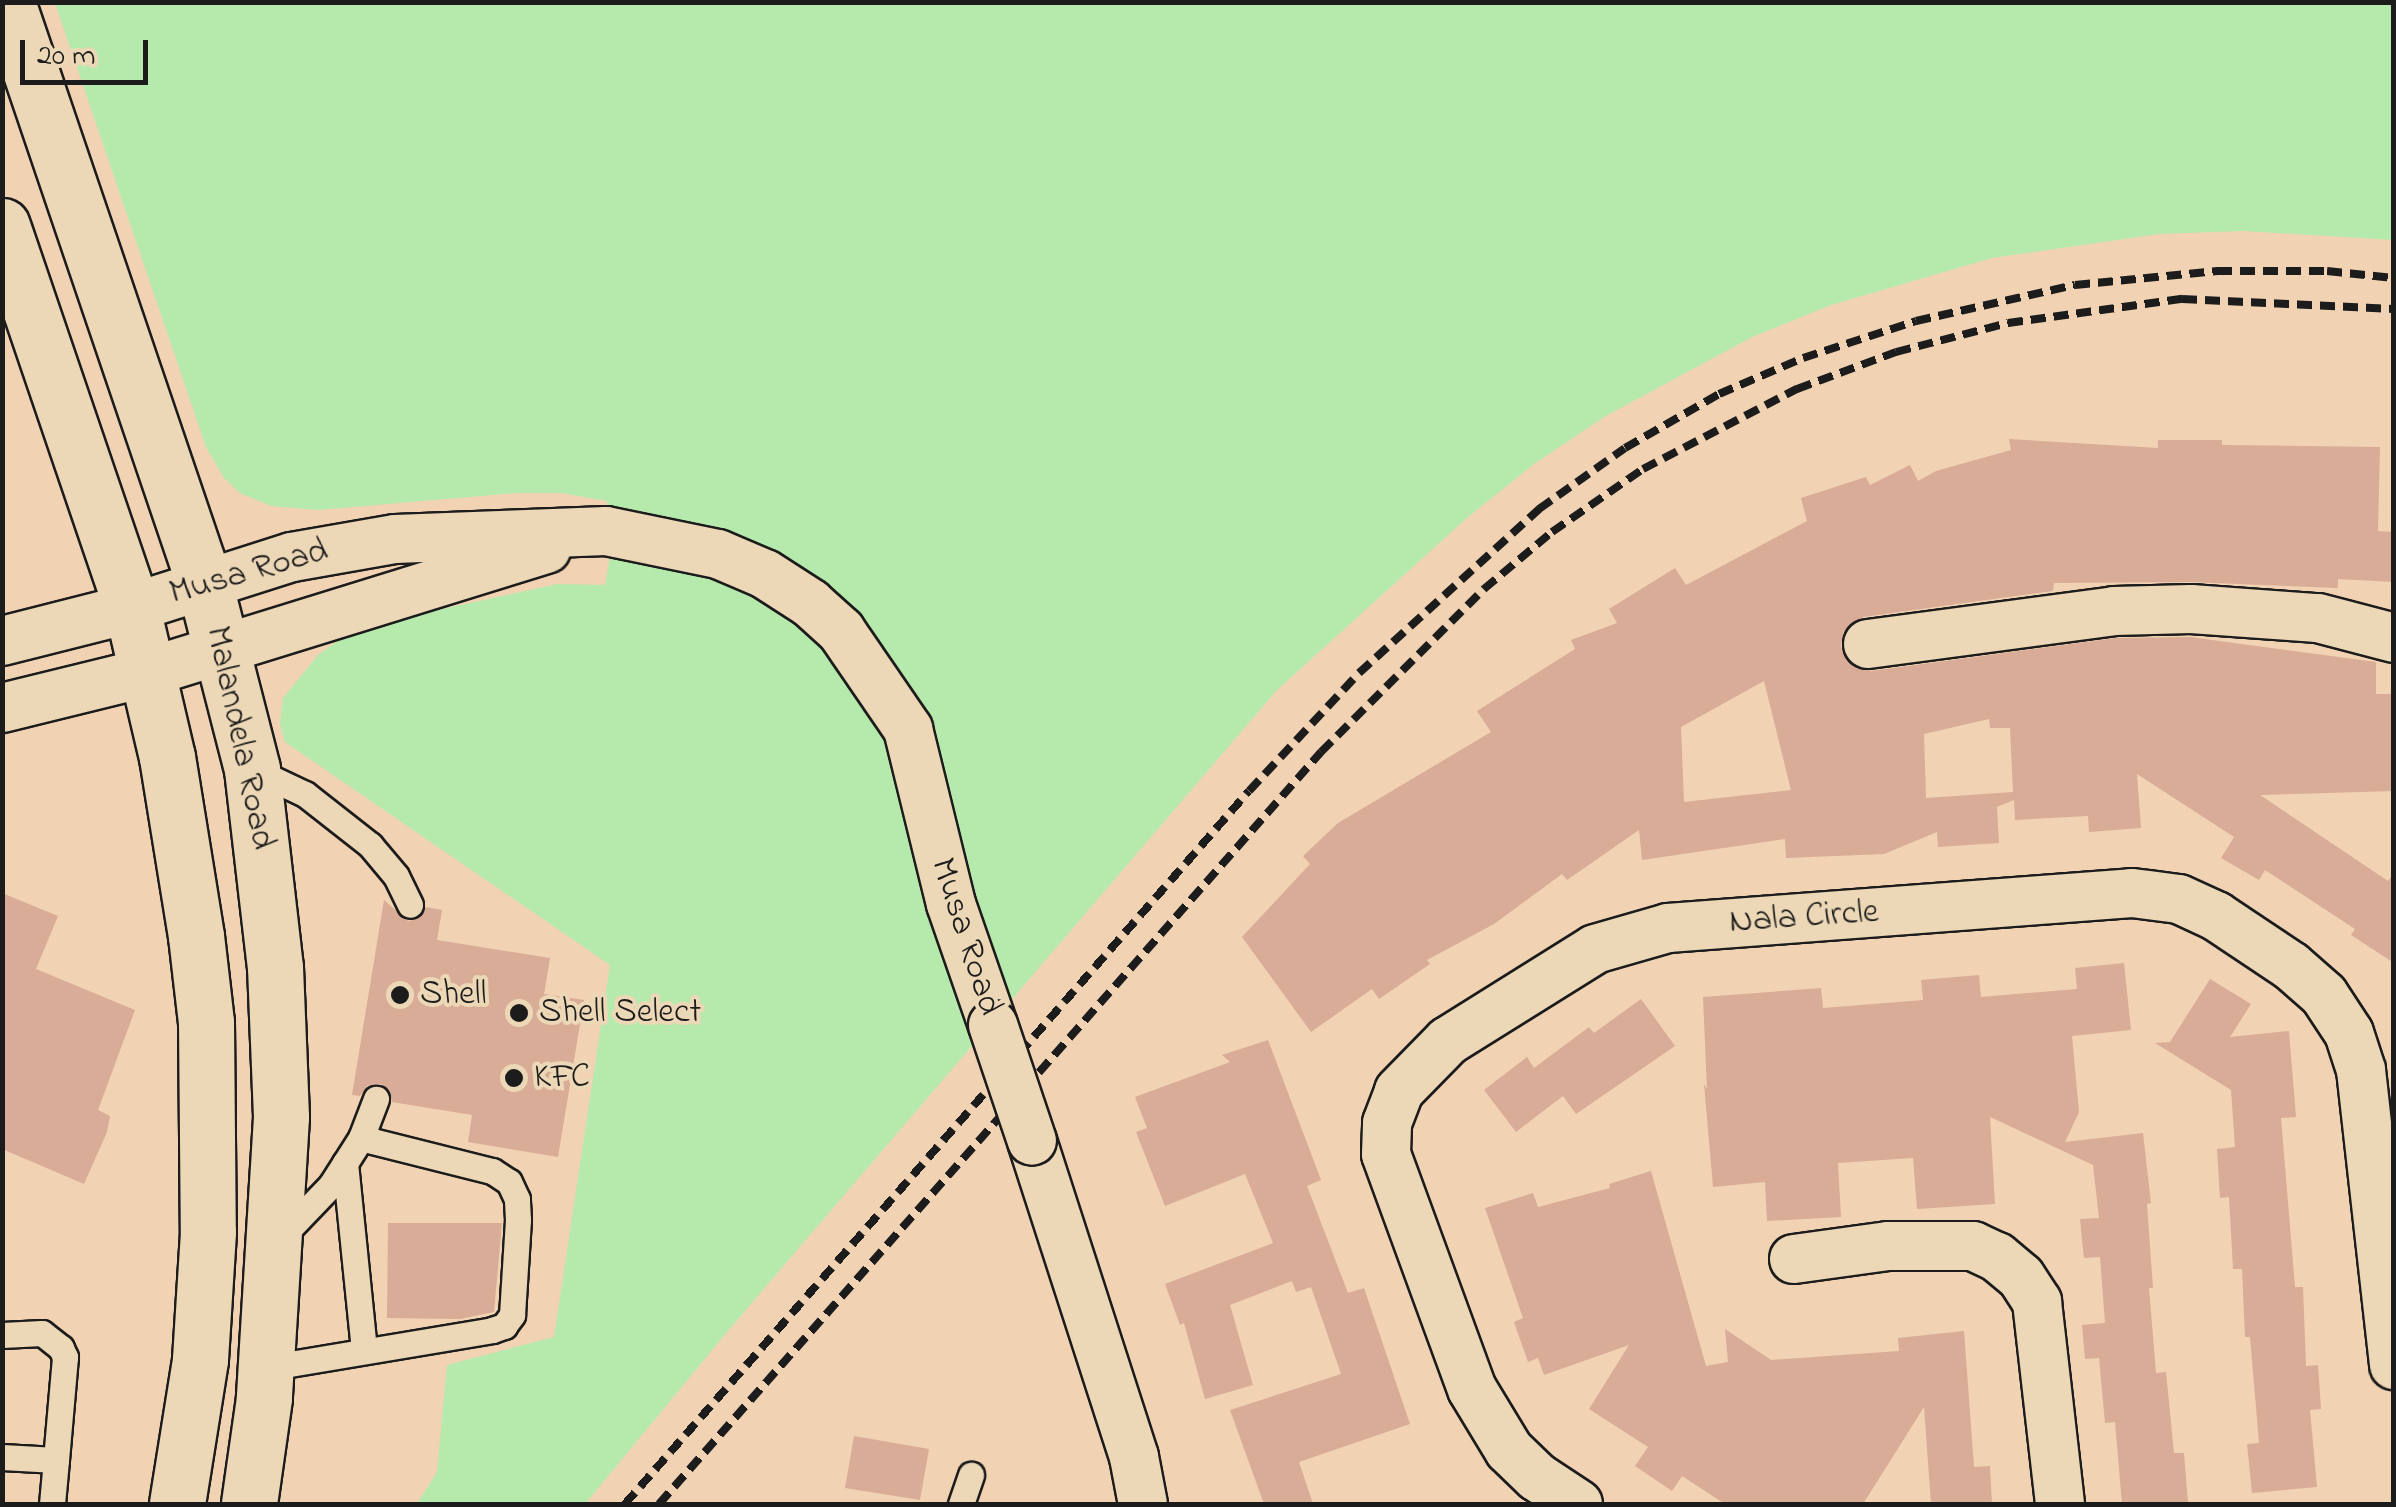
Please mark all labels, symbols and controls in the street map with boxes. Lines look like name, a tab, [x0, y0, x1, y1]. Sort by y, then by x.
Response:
scale bar	[25, 20, 152, 82]
text: 20 m	[37, 35, 96, 79]
street label: Musa Road	[165, 530, 333, 616]
street label: Malandela Road	[195, 623, 283, 853]
street label: Musa Road	[920, 853, 1010, 1021]
street label: Nala Circle	[1728, 892, 1880, 944]
place label: Shell	[420, 974, 487, 1016]
marker: Shell	[389, 984, 411, 1006]
place label: Shell Select	[539, 992, 701, 1034]
marker: Shell Select	[508, 1002, 530, 1024]
place label: KFC	[534, 1057, 590, 1099]
marker: KFC	[503, 1067, 525, 1089]

